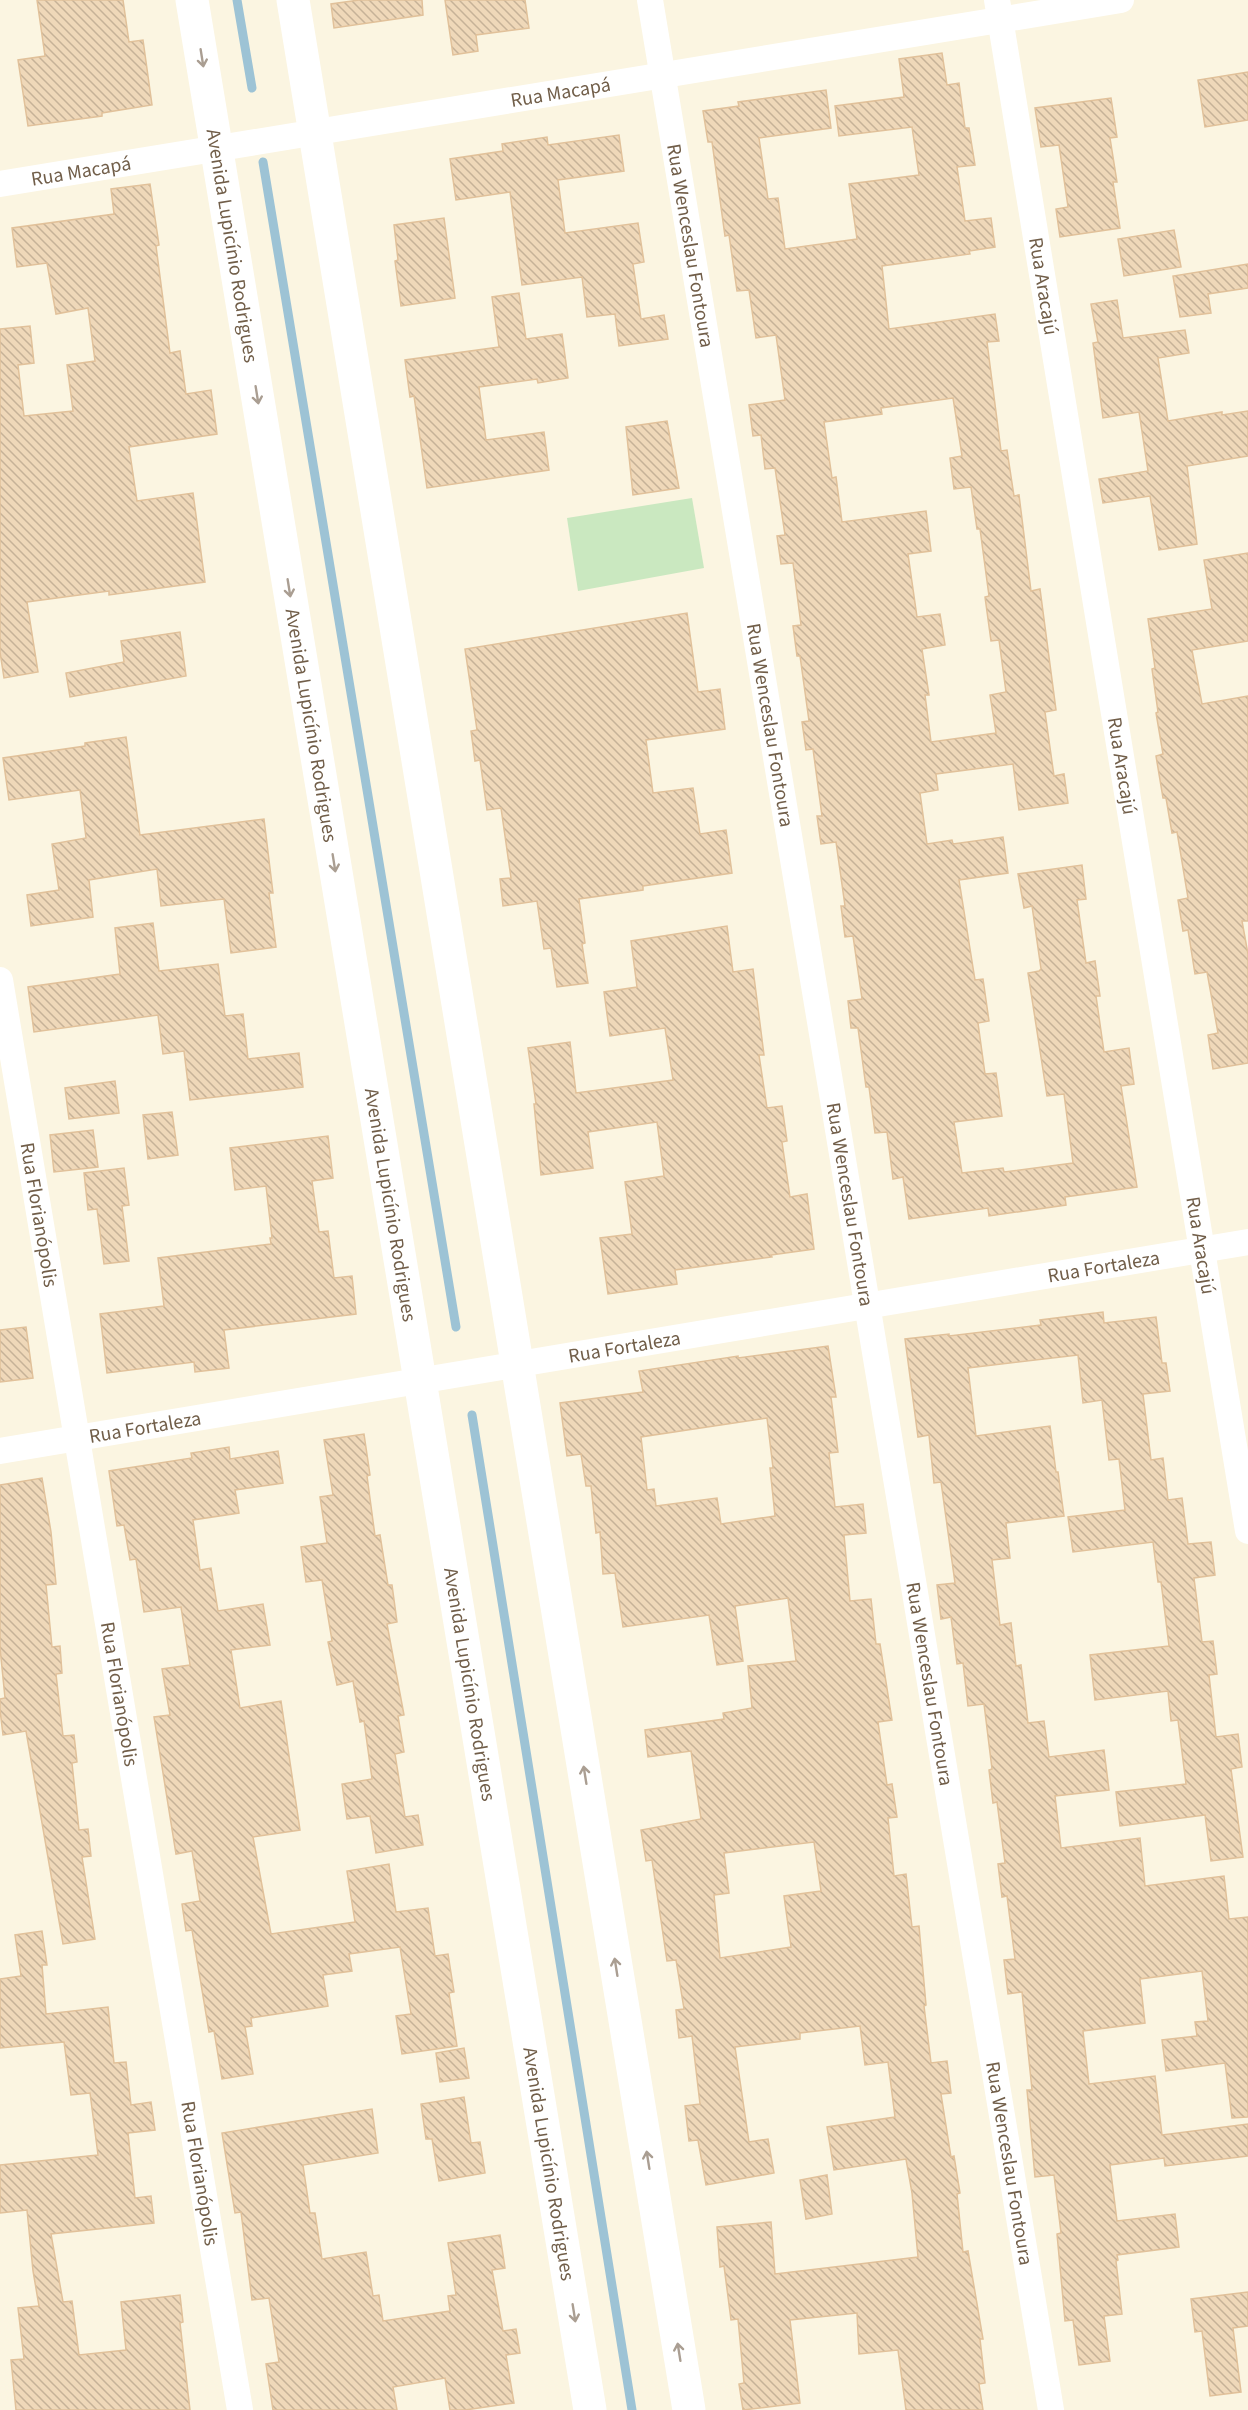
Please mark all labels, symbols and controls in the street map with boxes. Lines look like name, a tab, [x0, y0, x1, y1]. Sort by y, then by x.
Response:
one-way arrow	[196, 47, 207, 67]
street label: Rua Macapá	[509, 71, 613, 115]
street label: Avenida Lupicínio Rodrigues	[199, 127, 265, 365]
street label: Rua Wenceslau Fontoura	[659, 142, 721, 350]
street label: Rua Macapá	[29, 150, 133, 194]
street label: Rua Aracajú	[1021, 235, 1065, 337]
one-way arrow	[252, 385, 263, 405]
one-way arrow	[284, 577, 295, 597]
street label: Avenida Lupicínio Rodrigues	[278, 606, 344, 844]
street label: Rua Wenceslau Fontoura	[739, 621, 800, 829]
street label: Rua Aracajú	[1100, 715, 1143, 817]
one-way arrow	[329, 852, 340, 872]
street label: Avenida Lupicínio Rodrigues	[357, 1086, 423, 1324]
street label: Rua Wenceslau Fontoura	[819, 1101, 880, 1309]
street label: Rua Florianópolis	[12, 1140, 64, 1289]
street label: Rua Aracajú	[1178, 1195, 1222, 1296]
street label: Rua Fortaleza	[1046, 1244, 1162, 1290]
street label: Rua Fortaleza	[566, 1324, 683, 1371]
street label: Rua Fortaleza	[87, 1405, 203, 1451]
street label: Avenida Lupicínio Rodrigues	[436, 1565, 502, 1803]
street label: Rua Wenceslau Fontoura	[898, 1580, 960, 1788]
street label: Rua Florianópolis	[93, 1620, 145, 1769]
one-way arrow	[579, 1766, 590, 1785]
one-way arrow	[610, 1958, 621, 1978]
street label: Avenida Lupicínio Rodrigues	[515, 2045, 581, 2283]
street label: Rua Wenceslau Fontoura	[978, 2059, 1040, 2267]
street label: Rua Florianópolis	[173, 2099, 225, 2248]
one-way arrow	[642, 2150, 653, 2170]
one-way arrow	[569, 2303, 580, 2323]
one-way arrow	[674, 2343, 685, 2363]

